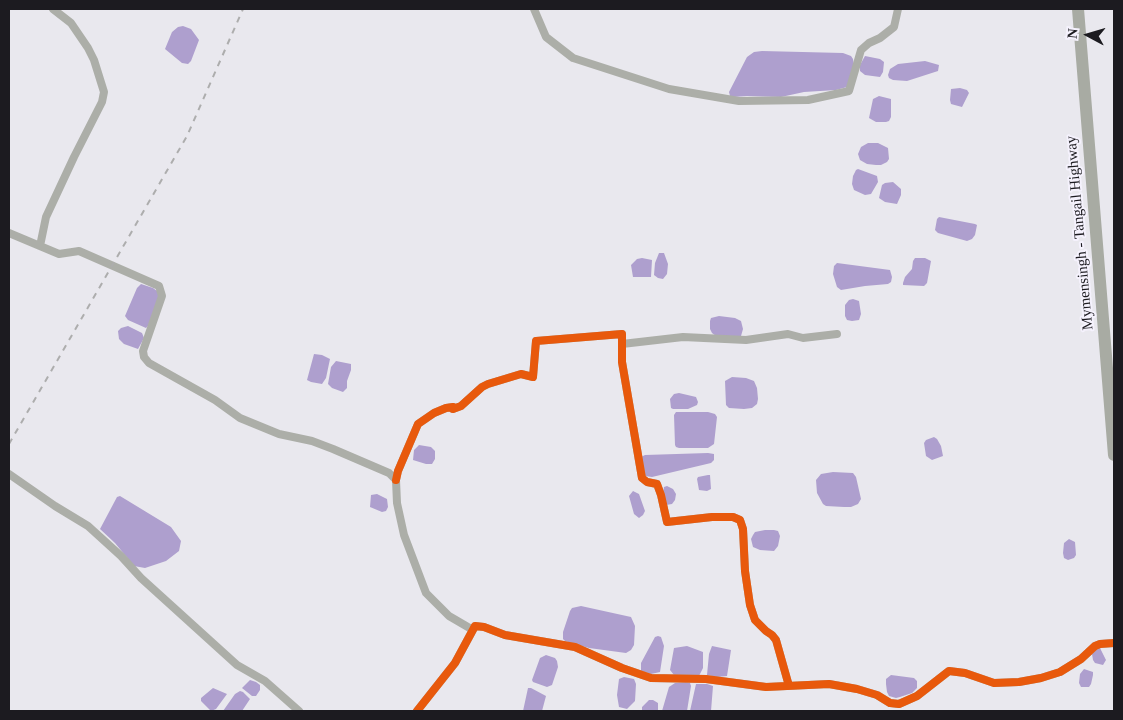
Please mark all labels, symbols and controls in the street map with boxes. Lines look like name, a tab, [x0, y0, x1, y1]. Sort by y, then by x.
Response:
north arrow	[1063, 10, 1113, 60]
text: N	[1065, 28, 1081, 39]
street label: Mymensingh - Tangail Highway	[1063, 135, 1097, 331]

